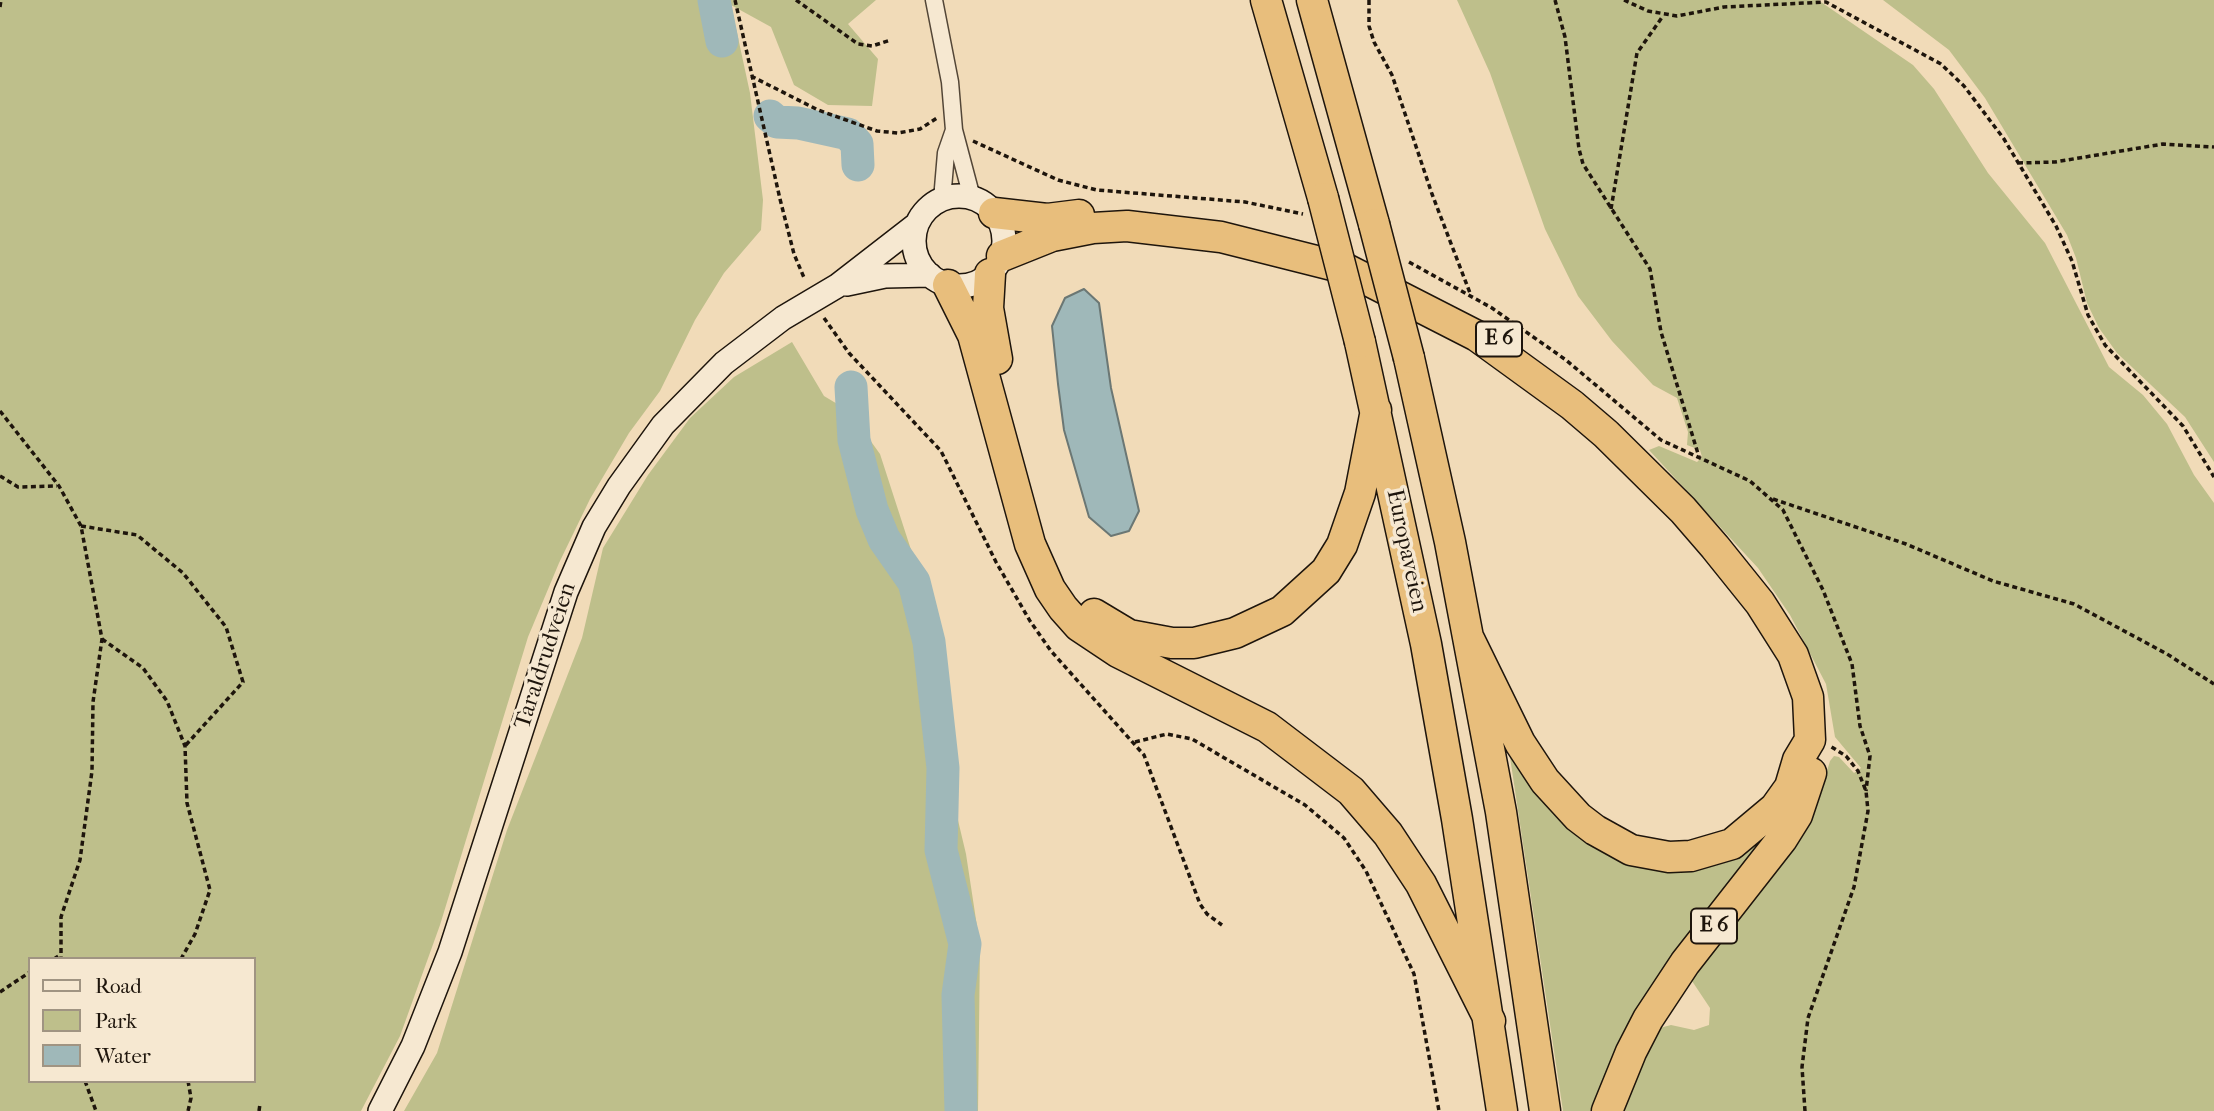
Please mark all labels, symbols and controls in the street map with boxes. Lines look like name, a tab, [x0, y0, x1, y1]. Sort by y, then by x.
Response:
road number: E 6	[1476, 322, 1522, 356]
street label: Europaveien	[1380, 487, 1432, 615]
street label: Taraldrudveien	[509, 579, 583, 733]
road number: E 6	[1691, 908, 1737, 944]
legend	[28, 957, 256, 1083]
text: Road	[95, 974, 142, 998]
text: Park	[95, 1009, 137, 1033]
text: Water	[95, 1044, 151, 1068]

